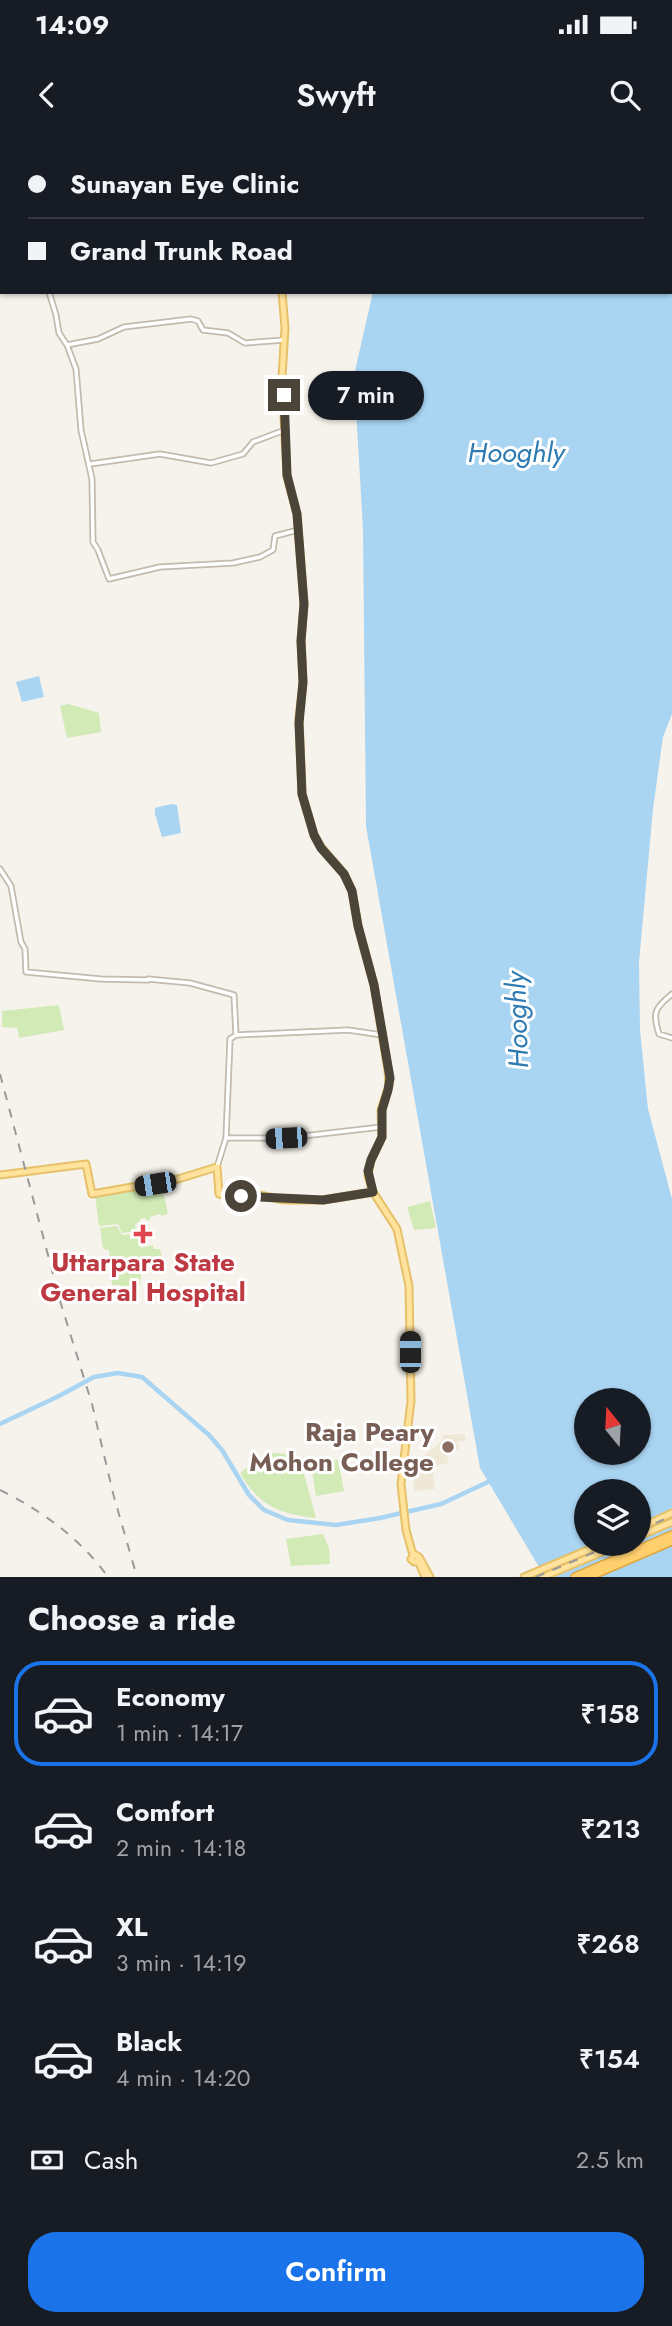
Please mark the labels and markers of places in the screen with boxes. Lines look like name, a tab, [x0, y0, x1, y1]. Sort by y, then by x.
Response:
marker: Uttarpara State General Hospital	[133, 1224, 153, 1244]
place label: Uttarpara State General Hospital	[40, 1243, 246, 1311]
place label: Raja Peary Mohon College	[249, 1413, 434, 1481]
marker: Raja Peary Mohon College	[440, 1439, 456, 1455]

